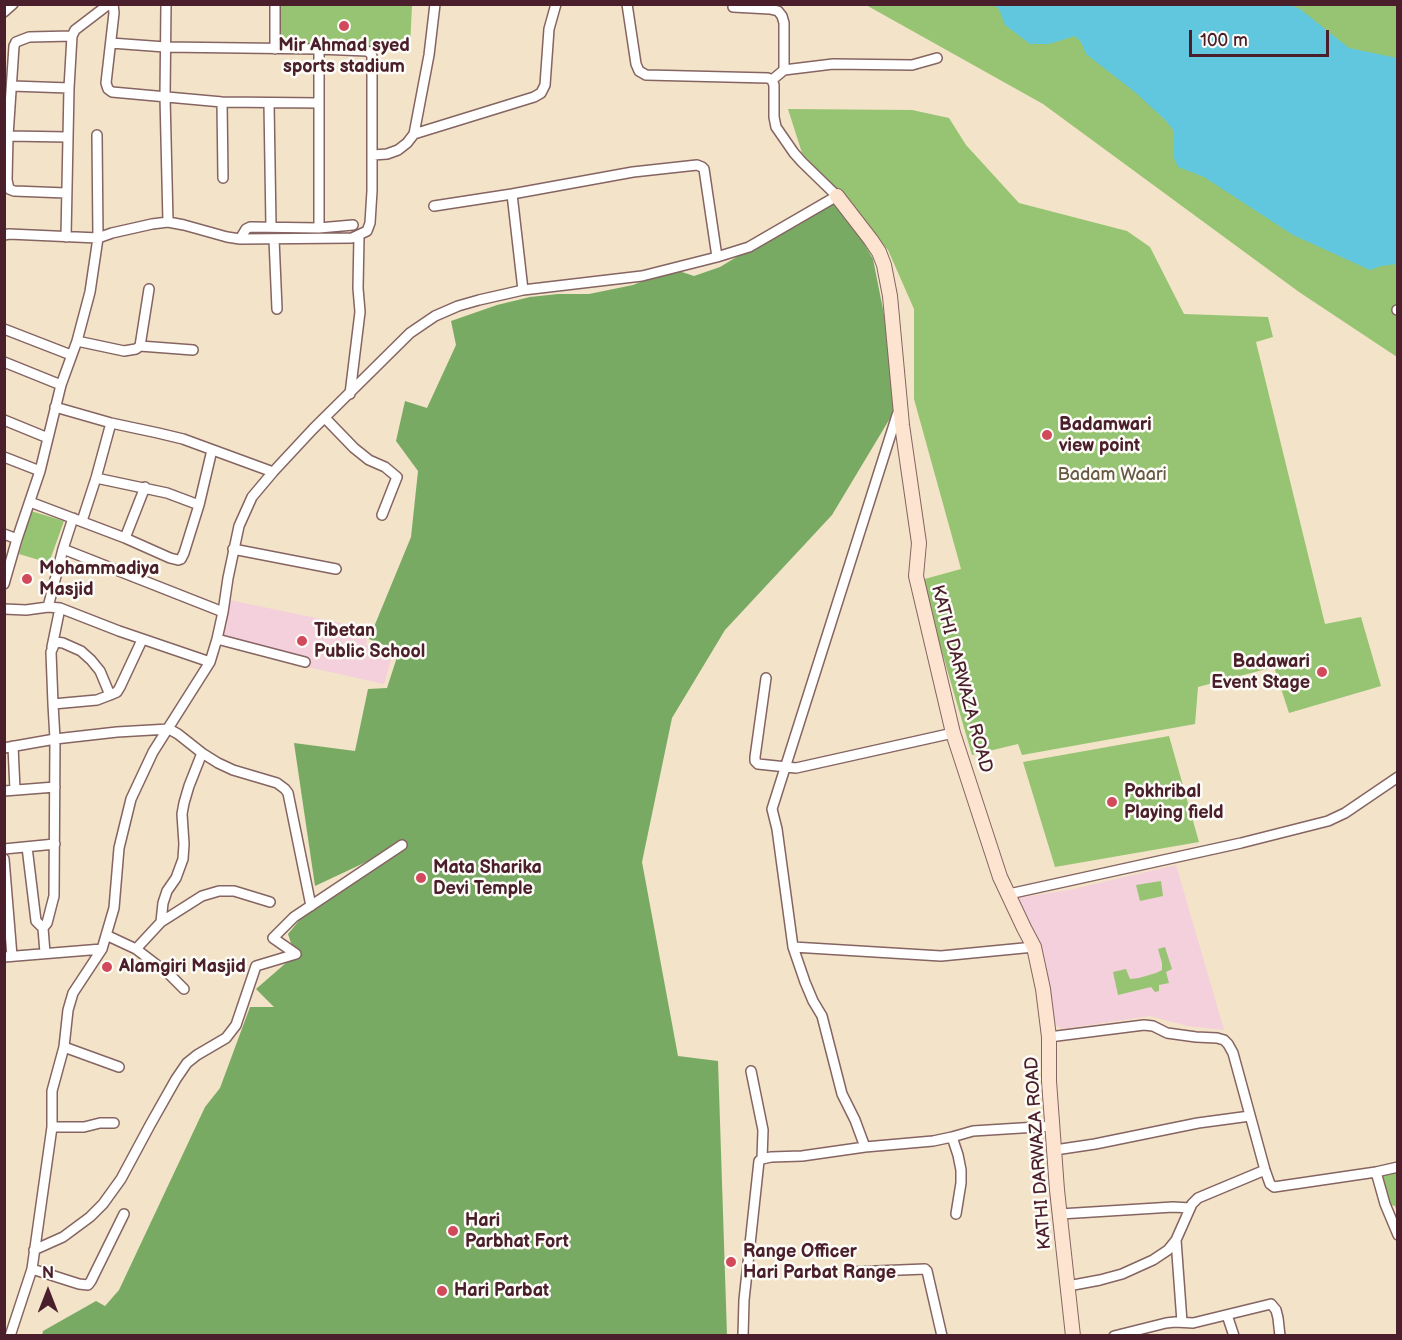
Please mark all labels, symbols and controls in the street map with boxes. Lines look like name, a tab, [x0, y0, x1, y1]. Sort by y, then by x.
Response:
scale bar	[1192, 18, 1332, 56]
marker: Mir Ahmad syed sports stadium	[337, 19, 351, 33]
text: 100 m	[1200, 30, 1248, 51]
place label: Mir Ahmad syed sports stadium	[278, 35, 410, 78]
place label: Badamwari view point	[1059, 414, 1152, 456]
marker: Badamwari view point	[1040, 428, 1054, 442]
park label: Badam Waari	[1057, 464, 1167, 486]
place label: Mohammadiya Masjid	[39, 558, 159, 600]
marker: Mohammadiya Masjid	[20, 572, 34, 586]
street label: KATHI DARWAZA ROAD	[926, 583, 996, 775]
place label: Tibetan Public School	[314, 620, 425, 662]
marker: Tibetan Public School	[295, 634, 309, 648]
place label: Badawari Event Stage	[1211, 651, 1310, 694]
marker: Badawari Event Stage	[1315, 665, 1329, 679]
place label: Pokhribal Playing field	[1124, 781, 1224, 824]
marker: Pokhribal Playing field	[1105, 795, 1119, 809]
place label: Mata Sharika Devi Temple	[433, 857, 542, 900]
marker: Mata Sharika Devi Temple	[414, 871, 428, 885]
place label: Alamgiri Masjid	[119, 956, 246, 978]
marker: Alamgiri Masjid	[100, 960, 114, 974]
street label: KATHI DARWAZA ROAD	[1021, 1056, 1057, 1250]
place label: Hari Parbhat Fort	[465, 1210, 569, 1252]
marker: Hari Parbhat Fort	[446, 1224, 460, 1238]
place label: Range Officer Hari Parbat Range	[743, 1241, 896, 1284]
marker: Range Officer Hari Parbat Range	[724, 1255, 738, 1269]
north arrow	[18, 1262, 78, 1322]
text: N	[42, 1264, 54, 1283]
place label: Hari Parbat	[454, 1280, 549, 1302]
marker: Hari Parbat	[435, 1284, 449, 1298]

